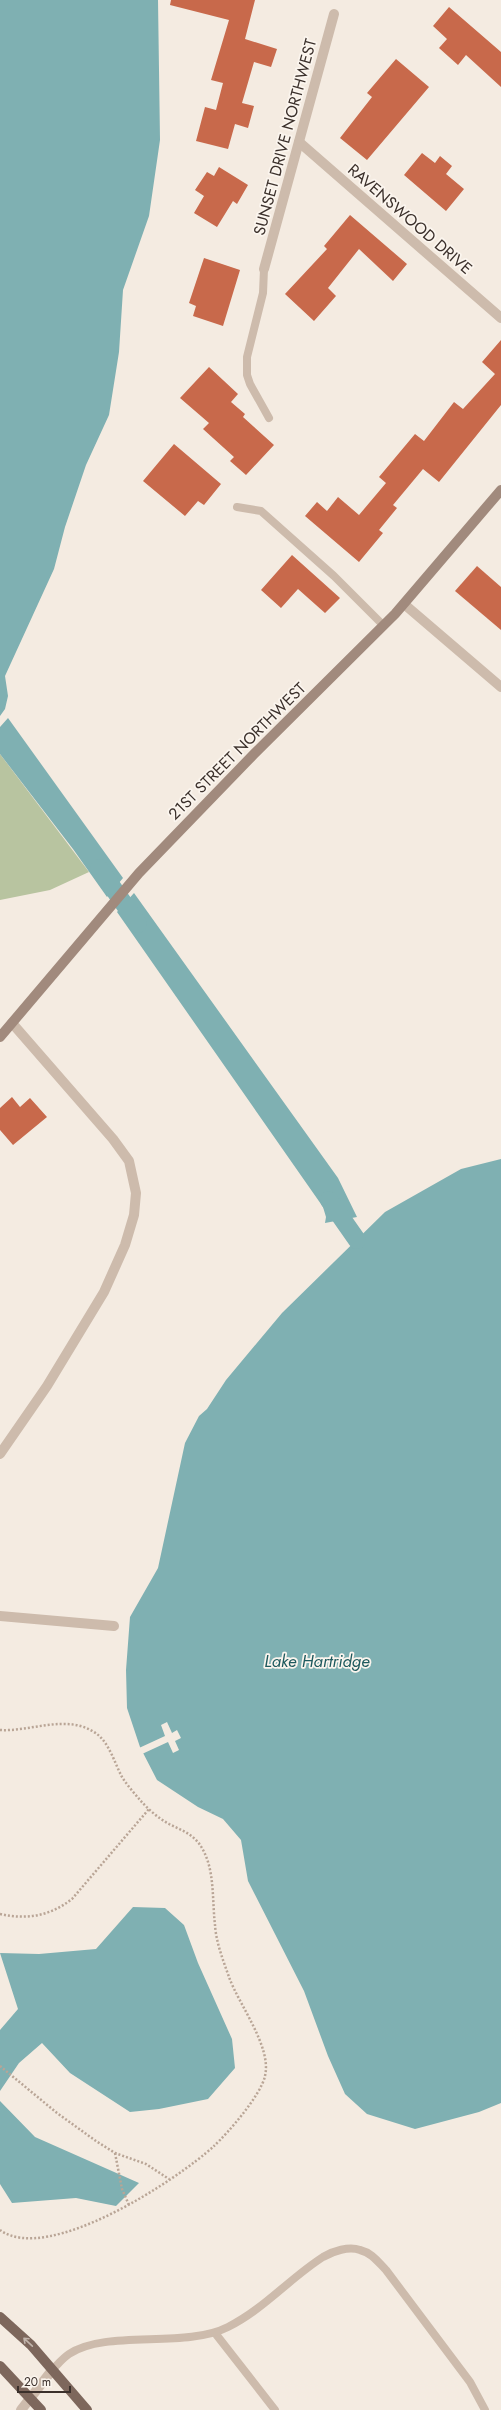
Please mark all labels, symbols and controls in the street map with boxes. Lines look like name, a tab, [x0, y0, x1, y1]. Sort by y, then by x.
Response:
street label: SUNSET DRIVE NORTHWEST	[248, 36, 322, 238]
street label: RAVENSWOOD DRIVE	[343, 158, 477, 280]
street label: 21ST STREET NORTHWEST	[163, 677, 311, 825]
water label: Lake Hartridge	[264, 1649, 370, 1673]
one-way arrow	[23, 2338, 33, 2347]
scale bar	[18, 2368, 70, 2394]
text: 20 m	[24, 2373, 51, 2391]

